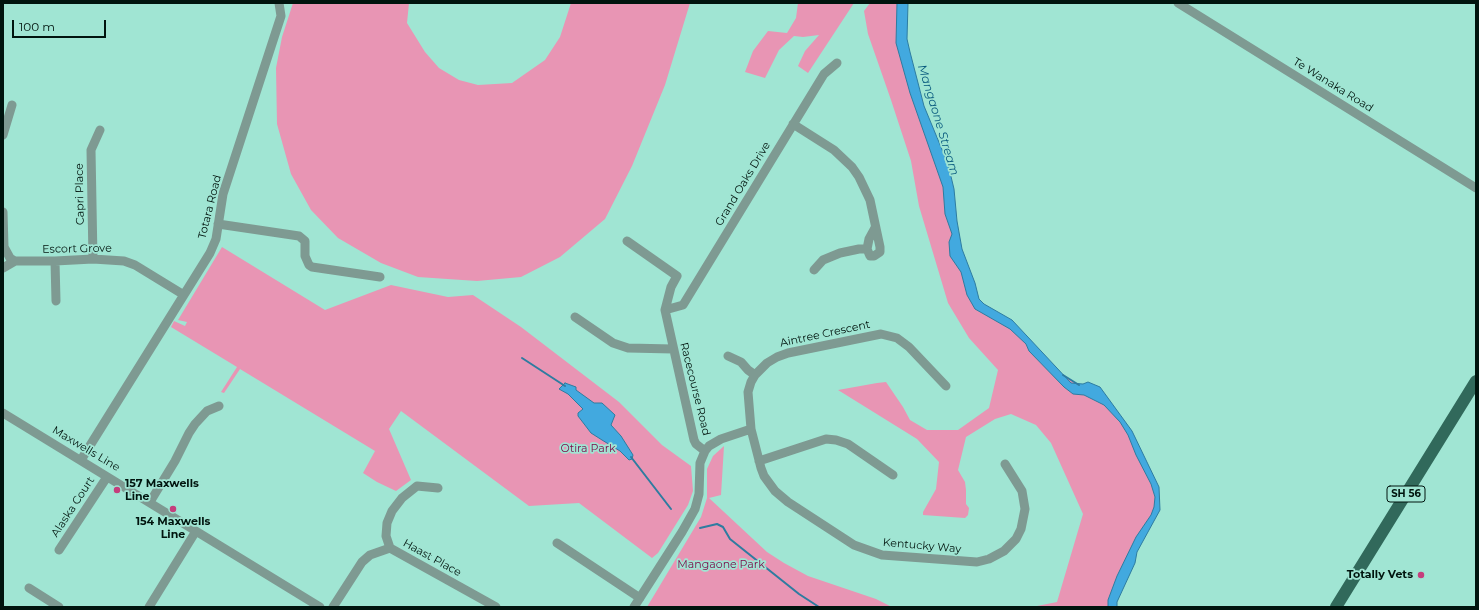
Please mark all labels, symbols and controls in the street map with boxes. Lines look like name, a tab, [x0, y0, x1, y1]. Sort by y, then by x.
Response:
scale bar	[14, 12, 108, 38]
text: 100 m	[19, 19, 55, 34]
street label: Te Wanaka Road	[1291, 55, 1375, 115]
water label: Mangaone Stream	[914, 63, 962, 177]
street label: Grand Oaks Drive	[713, 139, 773, 229]
street label: Capri Place	[73, 163, 87, 225]
street label: Totara Road	[196, 174, 224, 240]
street label: Escort Grove	[42, 242, 112, 256]
street label: Aintree Crescent	[779, 318, 871, 350]
street label: Racecourse Road	[677, 341, 713, 437]
street label: Maxwells Line	[50, 424, 122, 474]
park label: Otira Park	[560, 442, 616, 456]
street label: Alaska Court	[49, 474, 97, 540]
place label: 157 Maxwells Line	[125, 477, 199, 503]
marker: 157 Maxwells Line	[112, 485, 122, 495]
road number: SH 56	[1387, 486, 1425, 502]
marker: 154 Maxwells Line	[168, 504, 178, 514]
place label: 154 Maxwells Line	[136, 515, 210, 541]
street label: Kentucky Way	[882, 536, 962, 556]
street label: Haast Place	[400, 537, 464, 579]
park label: Mangaone Park	[677, 558, 765, 572]
place label: Totally Vets	[1347, 568, 1413, 582]
marker: Totally Vets	[1416, 570, 1426, 580]

